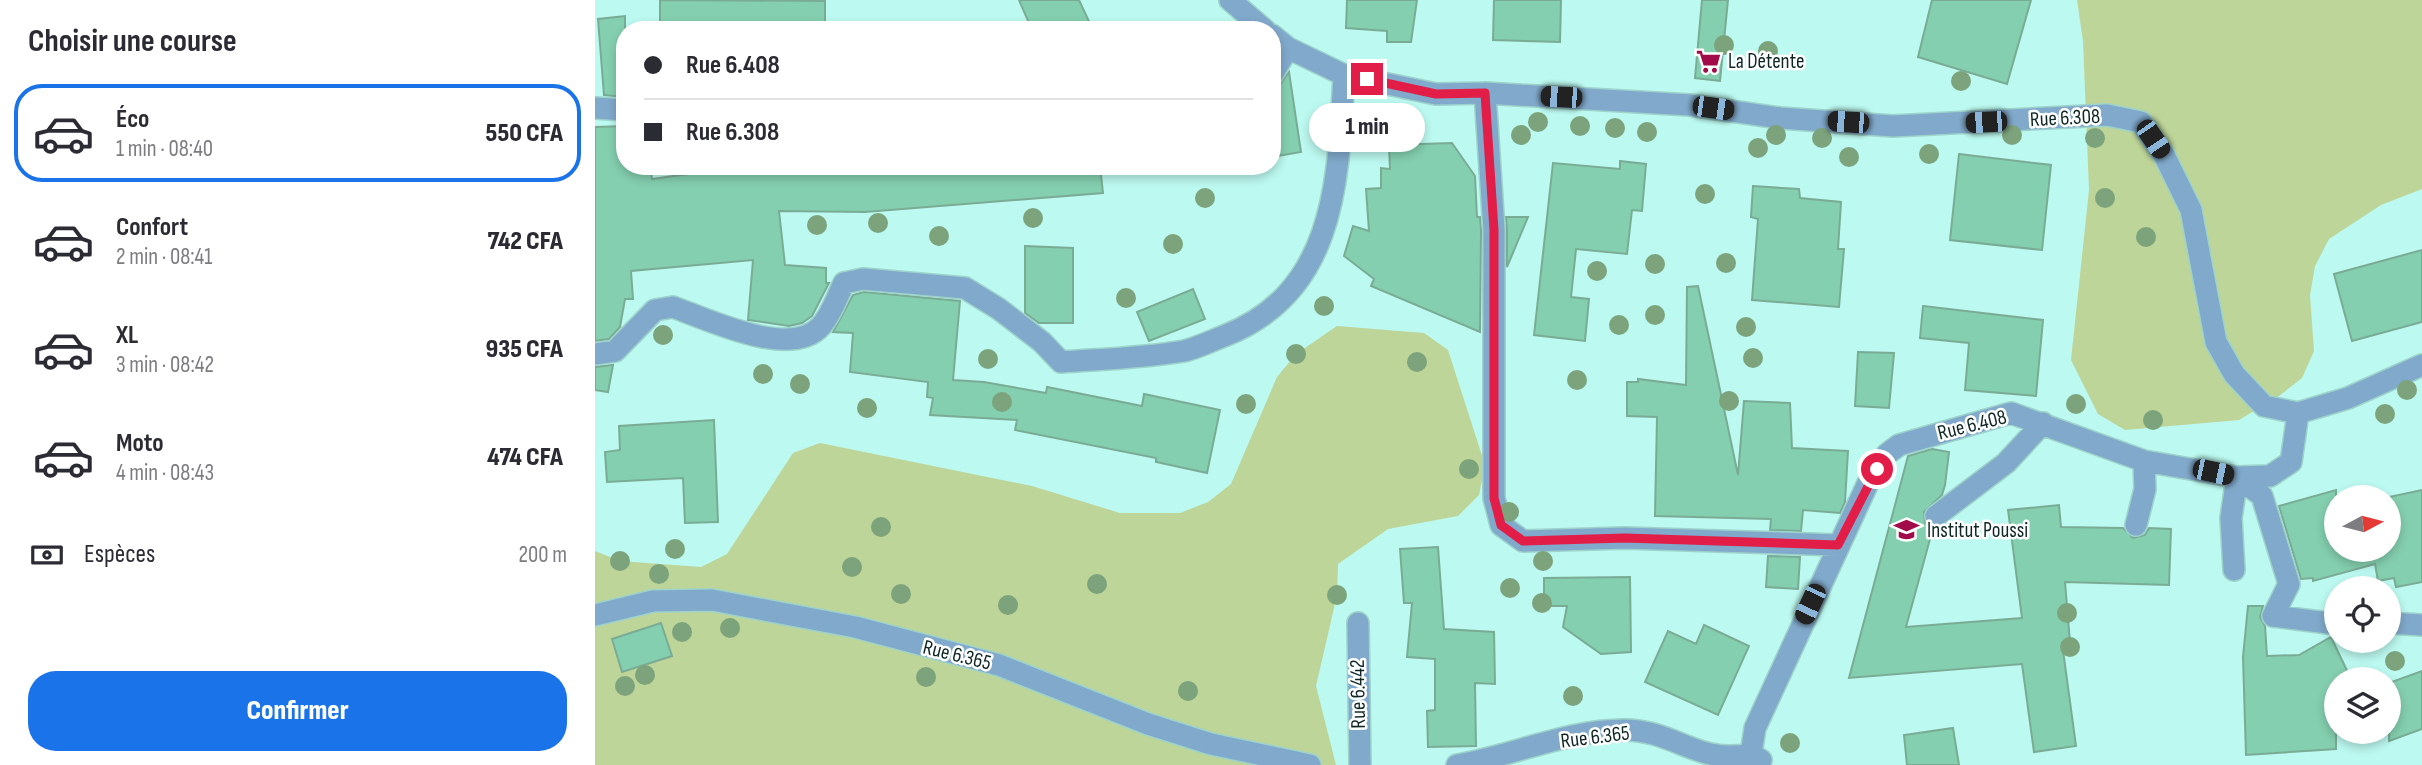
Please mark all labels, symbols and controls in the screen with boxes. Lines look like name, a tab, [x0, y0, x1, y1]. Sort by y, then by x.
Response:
text: Choisir une course	[28, 22, 237, 61]
supermarket icon: La Détente	[1694, 47, 1722, 75]
place label: La Détente	[1728, 49, 1804, 74]
text: Rue 6.408	[686, 50, 780, 81]
route end	[1351, 63, 1383, 95]
car	[1540, 85, 1583, 109]
car	[1691, 95, 1736, 121]
icon: car	[32, 102, 95, 165]
text: Éco	[116, 104, 149, 135]
callout: 1 min	[1309, 104, 1425, 152]
street label: Rue 6.308	[2029, 104, 2101, 132]
car	[1827, 110, 1870, 134]
car	[1965, 110, 2008, 134]
text: 1 min	[1345, 113, 1389, 141]
car	[2133, 116, 2174, 162]
text: Rue 6.308	[686, 117, 779, 148]
text: 550 CFA	[486, 118, 563, 149]
text: 1 min · 08:40	[116, 135, 213, 163]
icon: car	[32, 210, 95, 273]
text: Confort	[116, 212, 188, 243]
text: 742 CFA	[487, 226, 563, 257]
text: 2 min · 08:41	[116, 243, 212, 271]
icon: car	[32, 318, 95, 381]
text: XL	[116, 320, 138, 351]
text: 935 CFA	[486, 334, 563, 365]
text: 3 min · 08:42	[116, 351, 214, 379]
street label: Rue 6.408	[1935, 404, 2009, 446]
icon: car	[32, 426, 95, 489]
text: Moto	[116, 428, 164, 459]
text: 474 CFA	[487, 442, 563, 473]
route start	[1861, 453, 1893, 485]
car	[2191, 457, 2236, 487]
text: 4 min · 08:43	[116, 459, 214, 487]
north arrow	[2324, 485, 2401, 562]
map controls	[2324, 485, 2401, 744]
school or university icon: Institut Poussi	[1893, 516, 1921, 544]
place label: Institut Poussi	[1927, 518, 2028, 543]
icon: cash	[28, 536, 66, 574]
text: Espèces	[84, 539, 155, 570]
text: 200 m	[519, 541, 567, 569]
button: locate	[2324, 576, 2401, 653]
car	[1792, 581, 1829, 627]
street label: Rue 6.365	[920, 634, 994, 676]
street label: Rue 6.442	[1345, 659, 1371, 729]
button: layers	[2324, 667, 2401, 744]
button: Confirmer	[28, 671, 567, 751]
street label: Rue 6.365	[1559, 720, 1631, 754]

